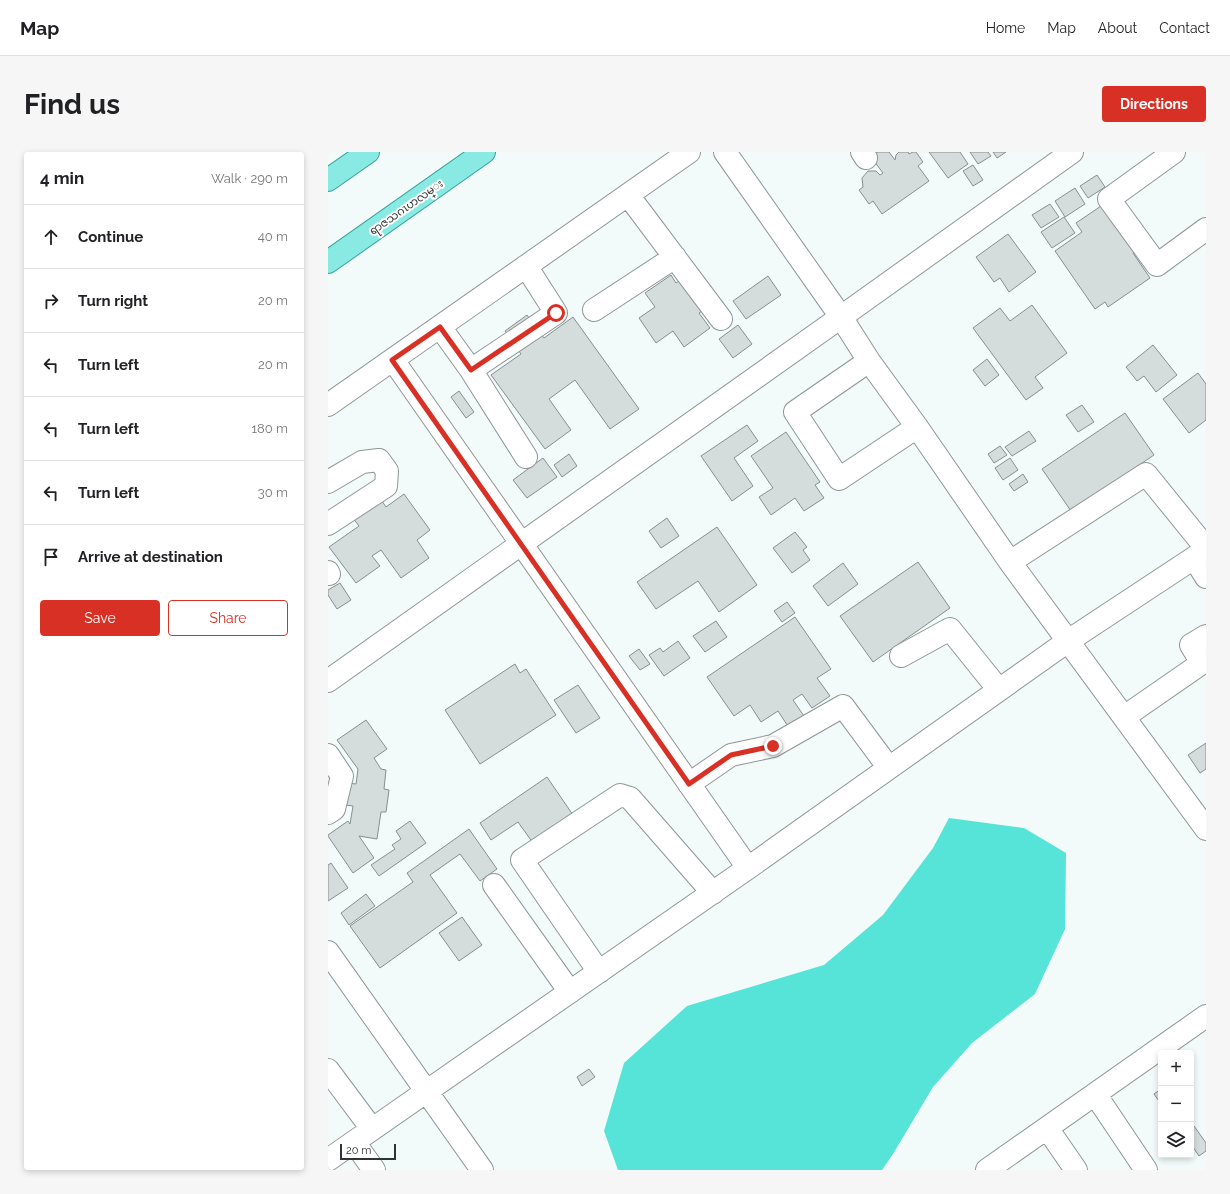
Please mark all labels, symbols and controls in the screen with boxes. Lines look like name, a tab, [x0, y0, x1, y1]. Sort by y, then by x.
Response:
text: Map	[20, 17, 59, 39]
text: Home	[986, 20, 1025, 36]
text: Map	[1047, 20, 1076, 36]
text: About	[1098, 20, 1137, 36]
text: Contact	[1159, 20, 1210, 36]
button: Directions	[1102, 86, 1206, 122]
text: Find us	[24, 88, 120, 121]
text: 4 min	[40, 168, 84, 188]
text: Walk · 290 m	[211, 171, 288, 186]
street label: ရာဇသဂၤဟလမ္း	[367, 177, 447, 239]
icon: ahead	[40, 226, 62, 248]
text: Continue	[78, 228, 143, 246]
text: 40 m	[258, 229, 288, 244]
icon: right	[40, 290, 62, 312]
text: Turn right	[78, 292, 148, 310]
text: 20 m	[258, 293, 288, 308]
route start	[547, 304, 565, 322]
icon: left	[40, 354, 62, 376]
text: Turn left	[78, 356, 139, 374]
text: 20 m	[258, 357, 288, 372]
icon: left	[40, 418, 62, 440]
text: Turn left	[78, 420, 139, 438]
text: 180 m	[252, 421, 288, 436]
icon: left	[40, 482, 62, 504]
text: Turn left	[78, 484, 139, 502]
text: 30 m	[258, 485, 288, 500]
icon: arrive	[40, 546, 62, 568]
text: Arrive at destination	[78, 548, 223, 566]
button: Save	[40, 600, 160, 636]
button: Share	[168, 600, 288, 636]
route end	[764, 737, 782, 755]
map controls	[1158, 1050, 1194, 1158]
button: +	[1158, 1050, 1194, 1086]
button: −	[1158, 1086, 1194, 1122]
button: layers	[1158, 1122, 1194, 1158]
scale bar	[340, 1142, 396, 1161]
text: 20 m	[346, 1144, 371, 1157]

